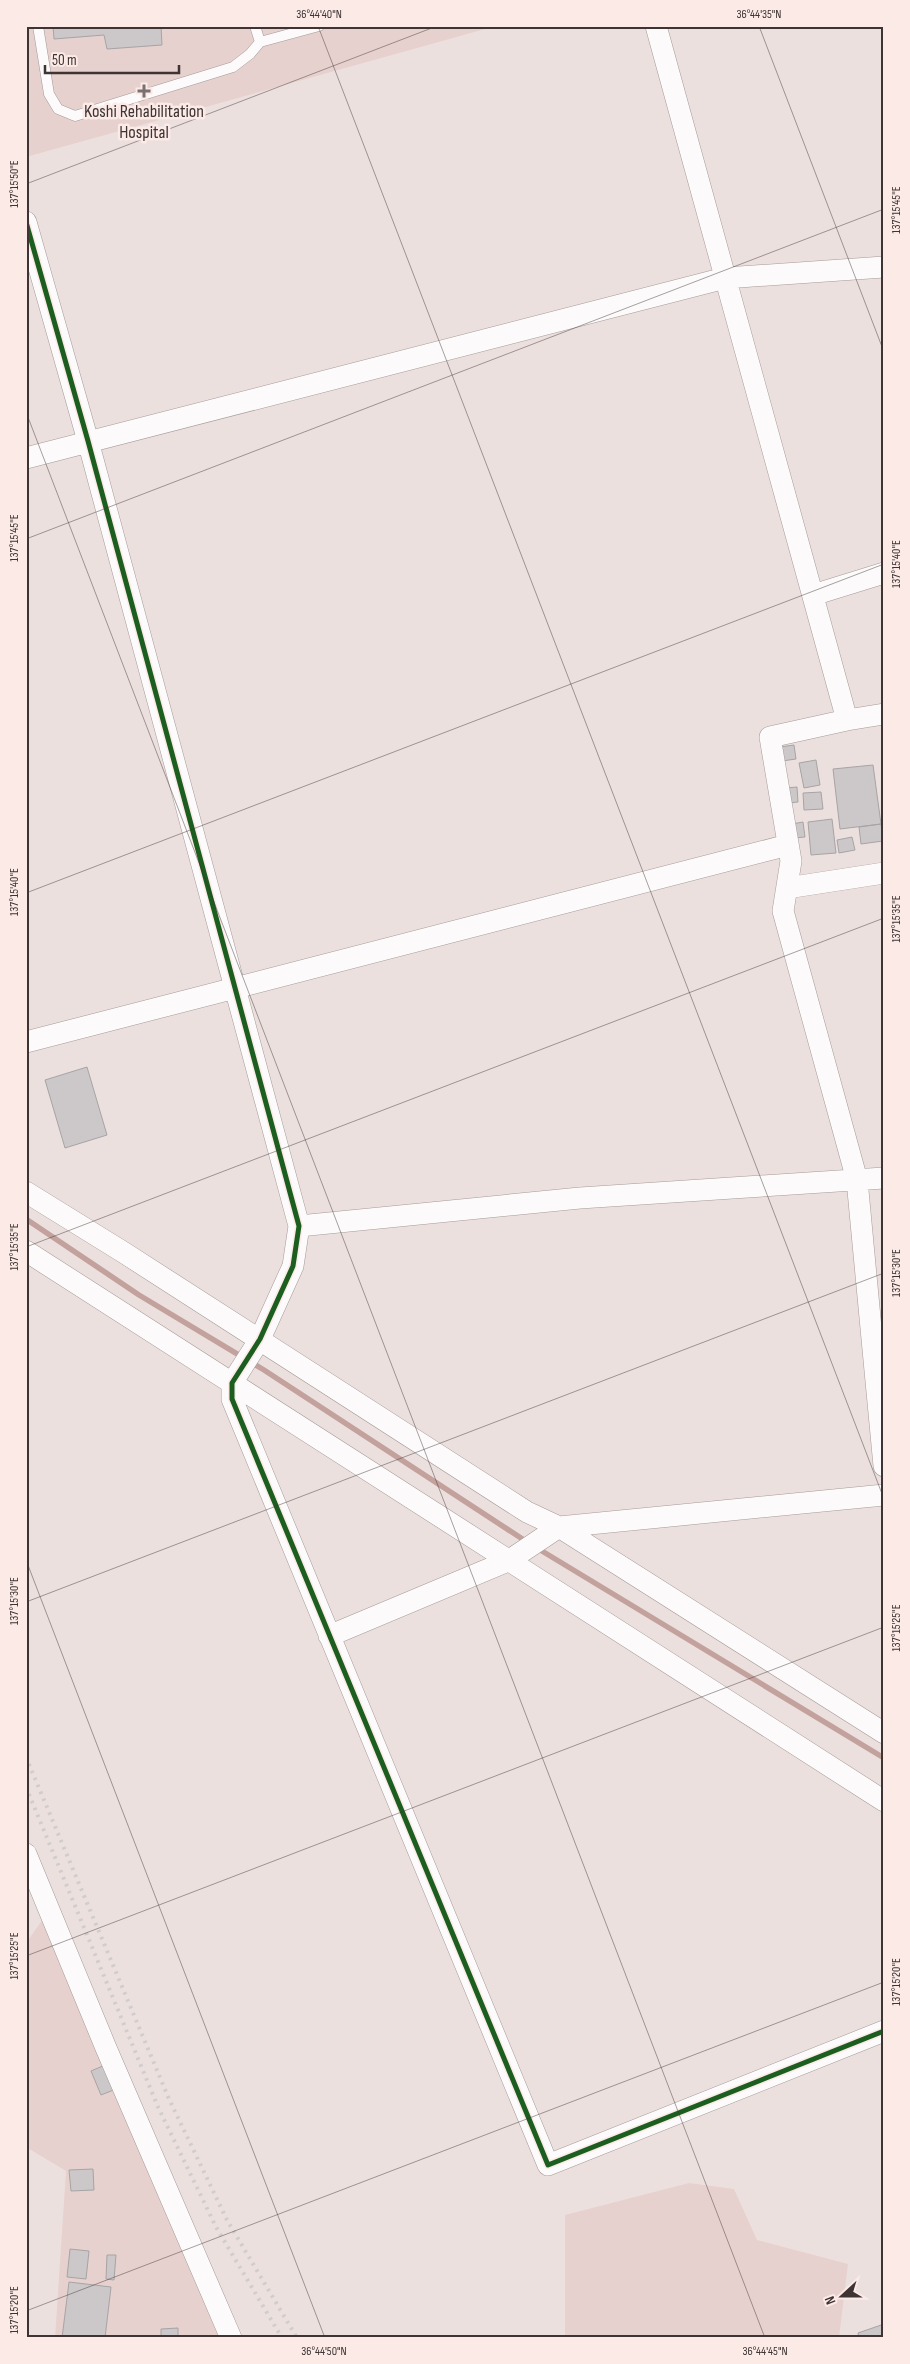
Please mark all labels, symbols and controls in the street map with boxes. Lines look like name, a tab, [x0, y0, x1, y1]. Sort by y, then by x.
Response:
text: 36°44'40"N	[296, 7, 342, 22]
text: 36°44'35"N	[736, 7, 782, 22]
scale bar	[45, 42, 179, 74]
text: 50 m	[52, 51, 77, 70]
marker: Koshi Rehabilitation Hospital	[137, 84, 151, 98]
place label: Koshi Rehabilitation Hospital	[84, 101, 204, 143]
text: 137°15'50"E	[7, 160, 22, 208]
text: 137°15'45"E	[889, 186, 904, 234]
text: 137°15'45"E	[7, 514, 22, 562]
text: 137°15'40"E	[889, 540, 904, 588]
text: 137°15'40"E	[7, 868, 22, 916]
text: 137°15'35"E	[889, 895, 904, 943]
text: 137°15'35"E	[7, 1223, 22, 1271]
text: 137°15'30"E	[889, 1249, 904, 1297]
text: 137°15'30"E	[7, 1577, 22, 1625]
text: 137°15'25"E	[889, 1604, 904, 1652]
text: 137°15'25"E	[7, 1932, 22, 1980]
text: 137°15'20"E	[889, 1958, 904, 2006]
north arrow	[818, 2272, 868, 2322]
text: 137°15'20"E	[7, 2286, 22, 2334]
text: N	[821, 2294, 840, 2307]
text: 36°44'50"N	[301, 2344, 347, 2359]
text: 36°44'45"N	[742, 2344, 788, 2359]

